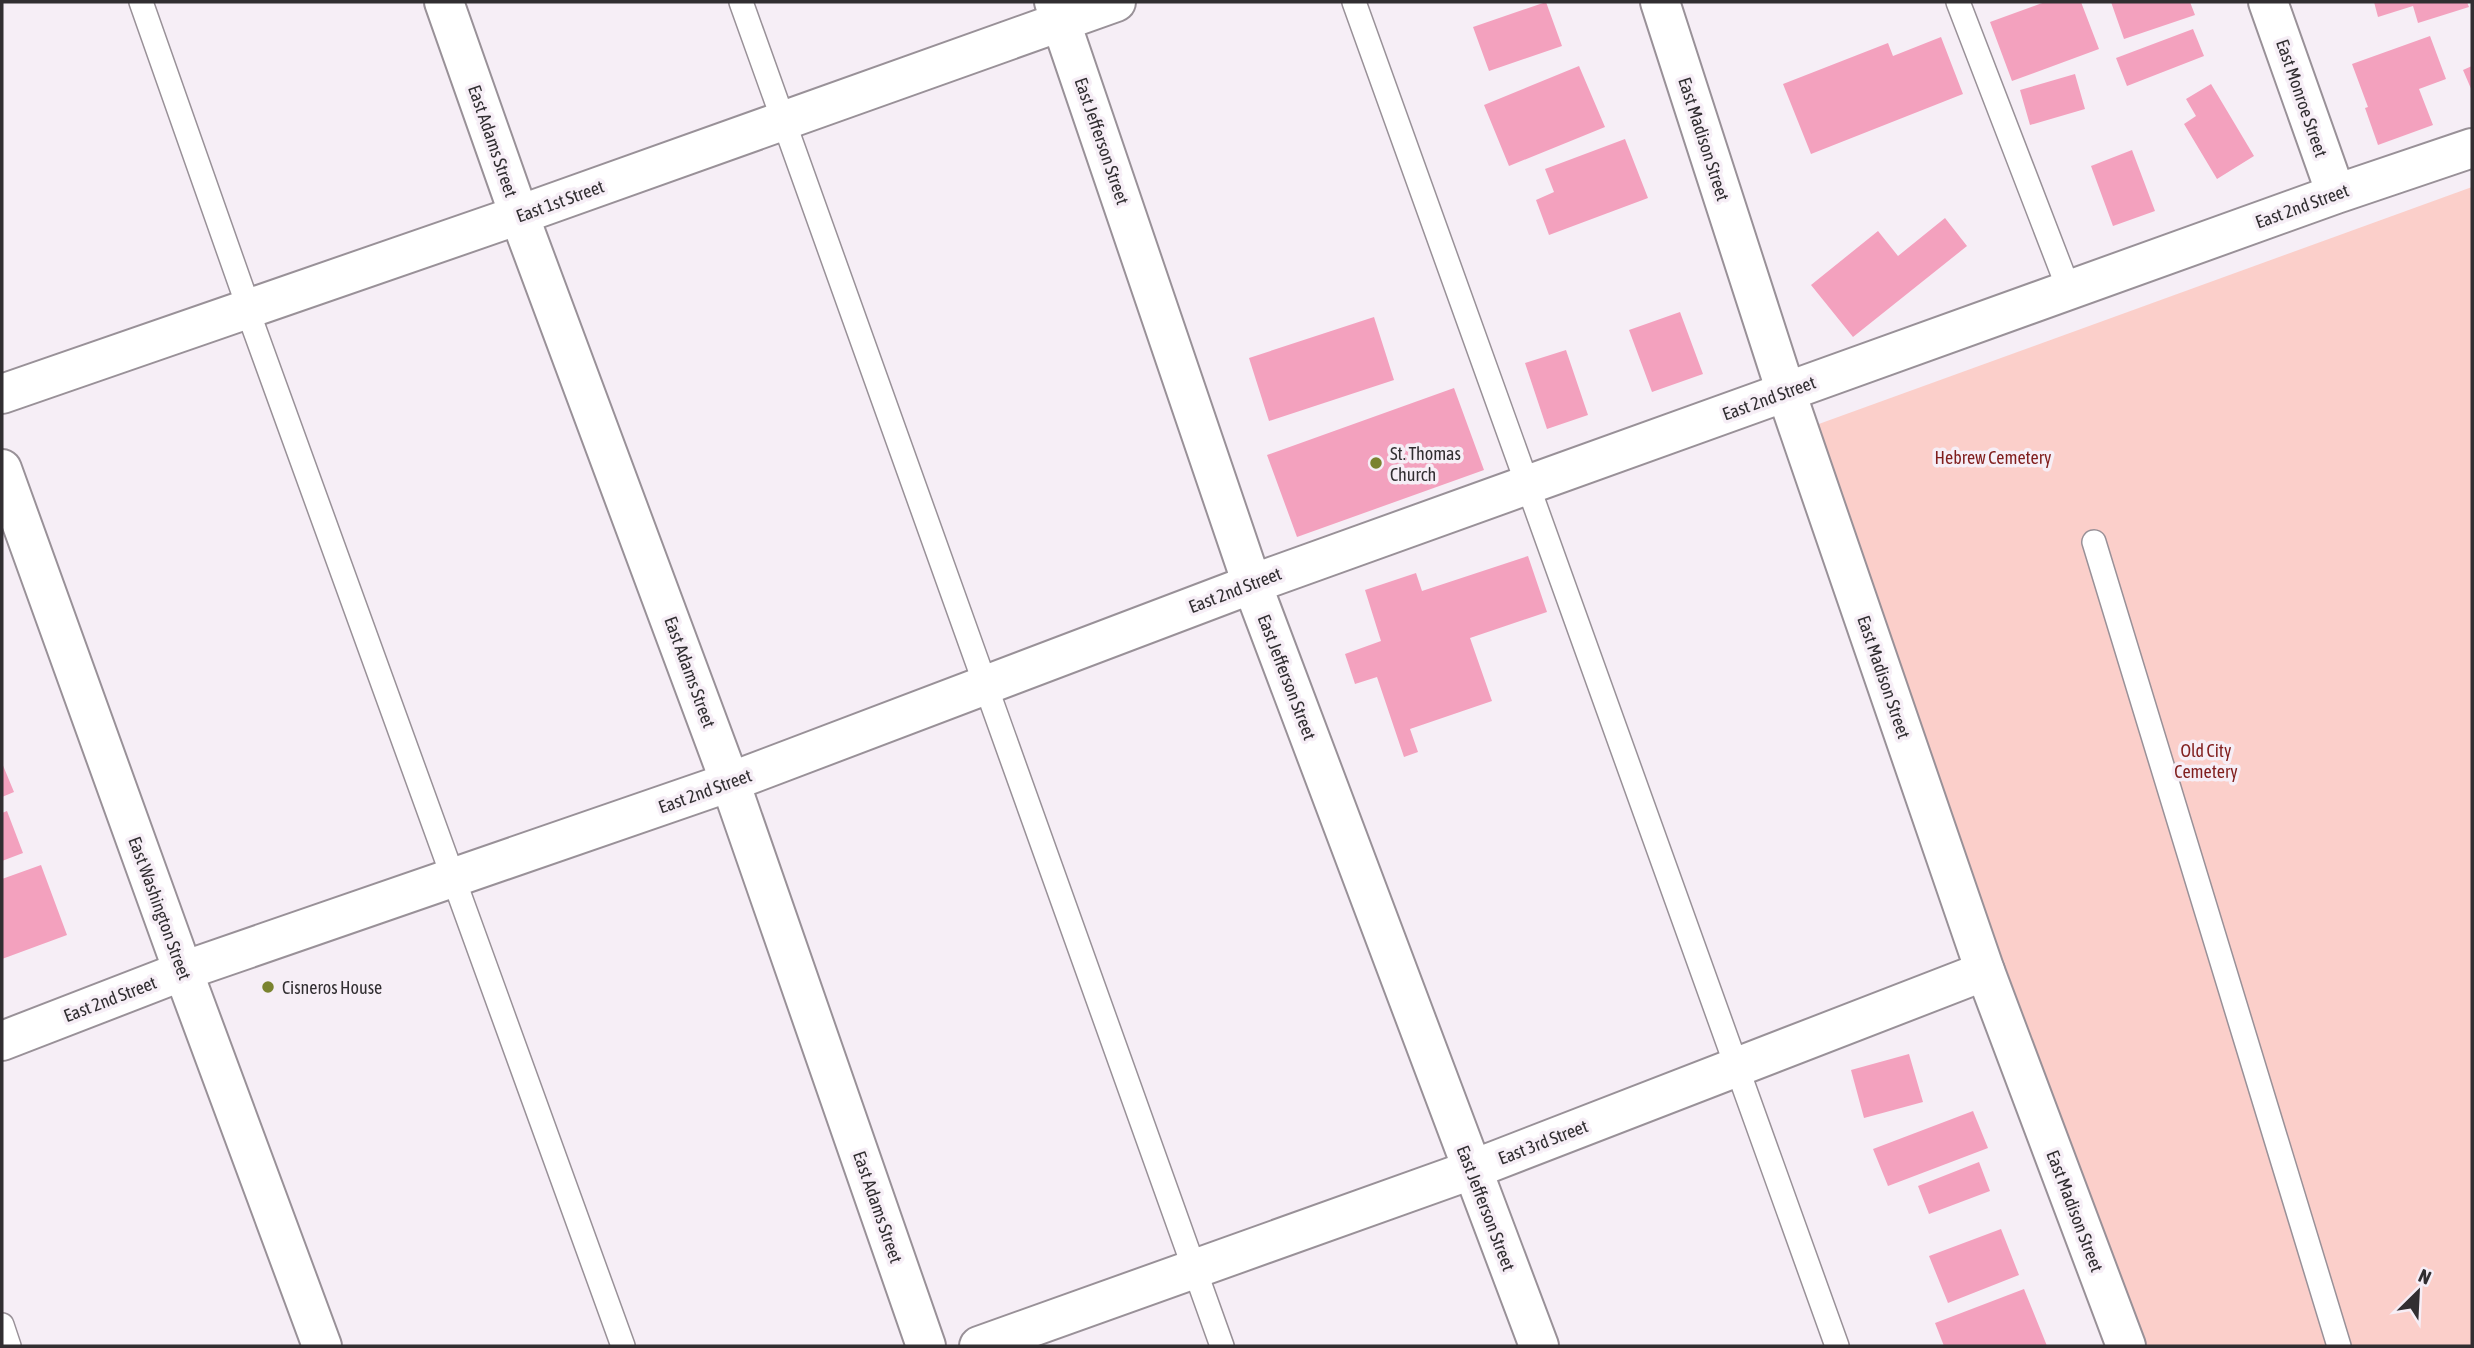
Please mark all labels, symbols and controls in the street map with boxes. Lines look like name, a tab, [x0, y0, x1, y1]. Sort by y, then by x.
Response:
street label: East Monroe Street	[2272, 36, 2332, 160]
street label: East Jefferson Street	[1070, 75, 1134, 207]
street label: East Madison Street	[1674, 75, 1734, 203]
street label: East Adams Street	[464, 82, 522, 200]
street label: East 1st Street	[513, 175, 607, 227]
street label: East 2nd Street	[2252, 179, 2352, 233]
street label: East 2nd Street	[1719, 371, 1819, 425]
place label: St. Thomas Church	[1390, 443, 1461, 485]
park label: Hebrew Cemetery	[1935, 447, 2051, 468]
marker: St. Thomas Church	[1368, 455, 1384, 471]
street label: East 2nd Street	[1186, 563, 1284, 617]
street label: East Jefferson Street	[1253, 611, 1321, 743]
street label: East Adams Street	[660, 613, 720, 731]
street label: East Madison Street	[1853, 613, 1915, 741]
park label: Old City Cemetery	[2174, 740, 2238, 782]
street label: East 2nd Street	[655, 764, 755, 818]
street label: East Washington Street	[124, 834, 196, 982]
street label: East 2nd Street	[61, 972, 159, 1026]
place label: Cisneros House	[282, 977, 382, 998]
marker: Cisneros House	[260, 979, 276, 995]
street label: East 3rd Street	[1495, 1115, 1591, 1169]
street label: East Jefferson Street	[1452, 1142, 1520, 1274]
street label: East Madison Street	[2042, 1147, 2108, 1275]
street label: East Adams Street	[849, 1148, 907, 1266]
north arrow	[2383, 1257, 2453, 1327]
text: N	[2415, 1264, 2435, 1289]

